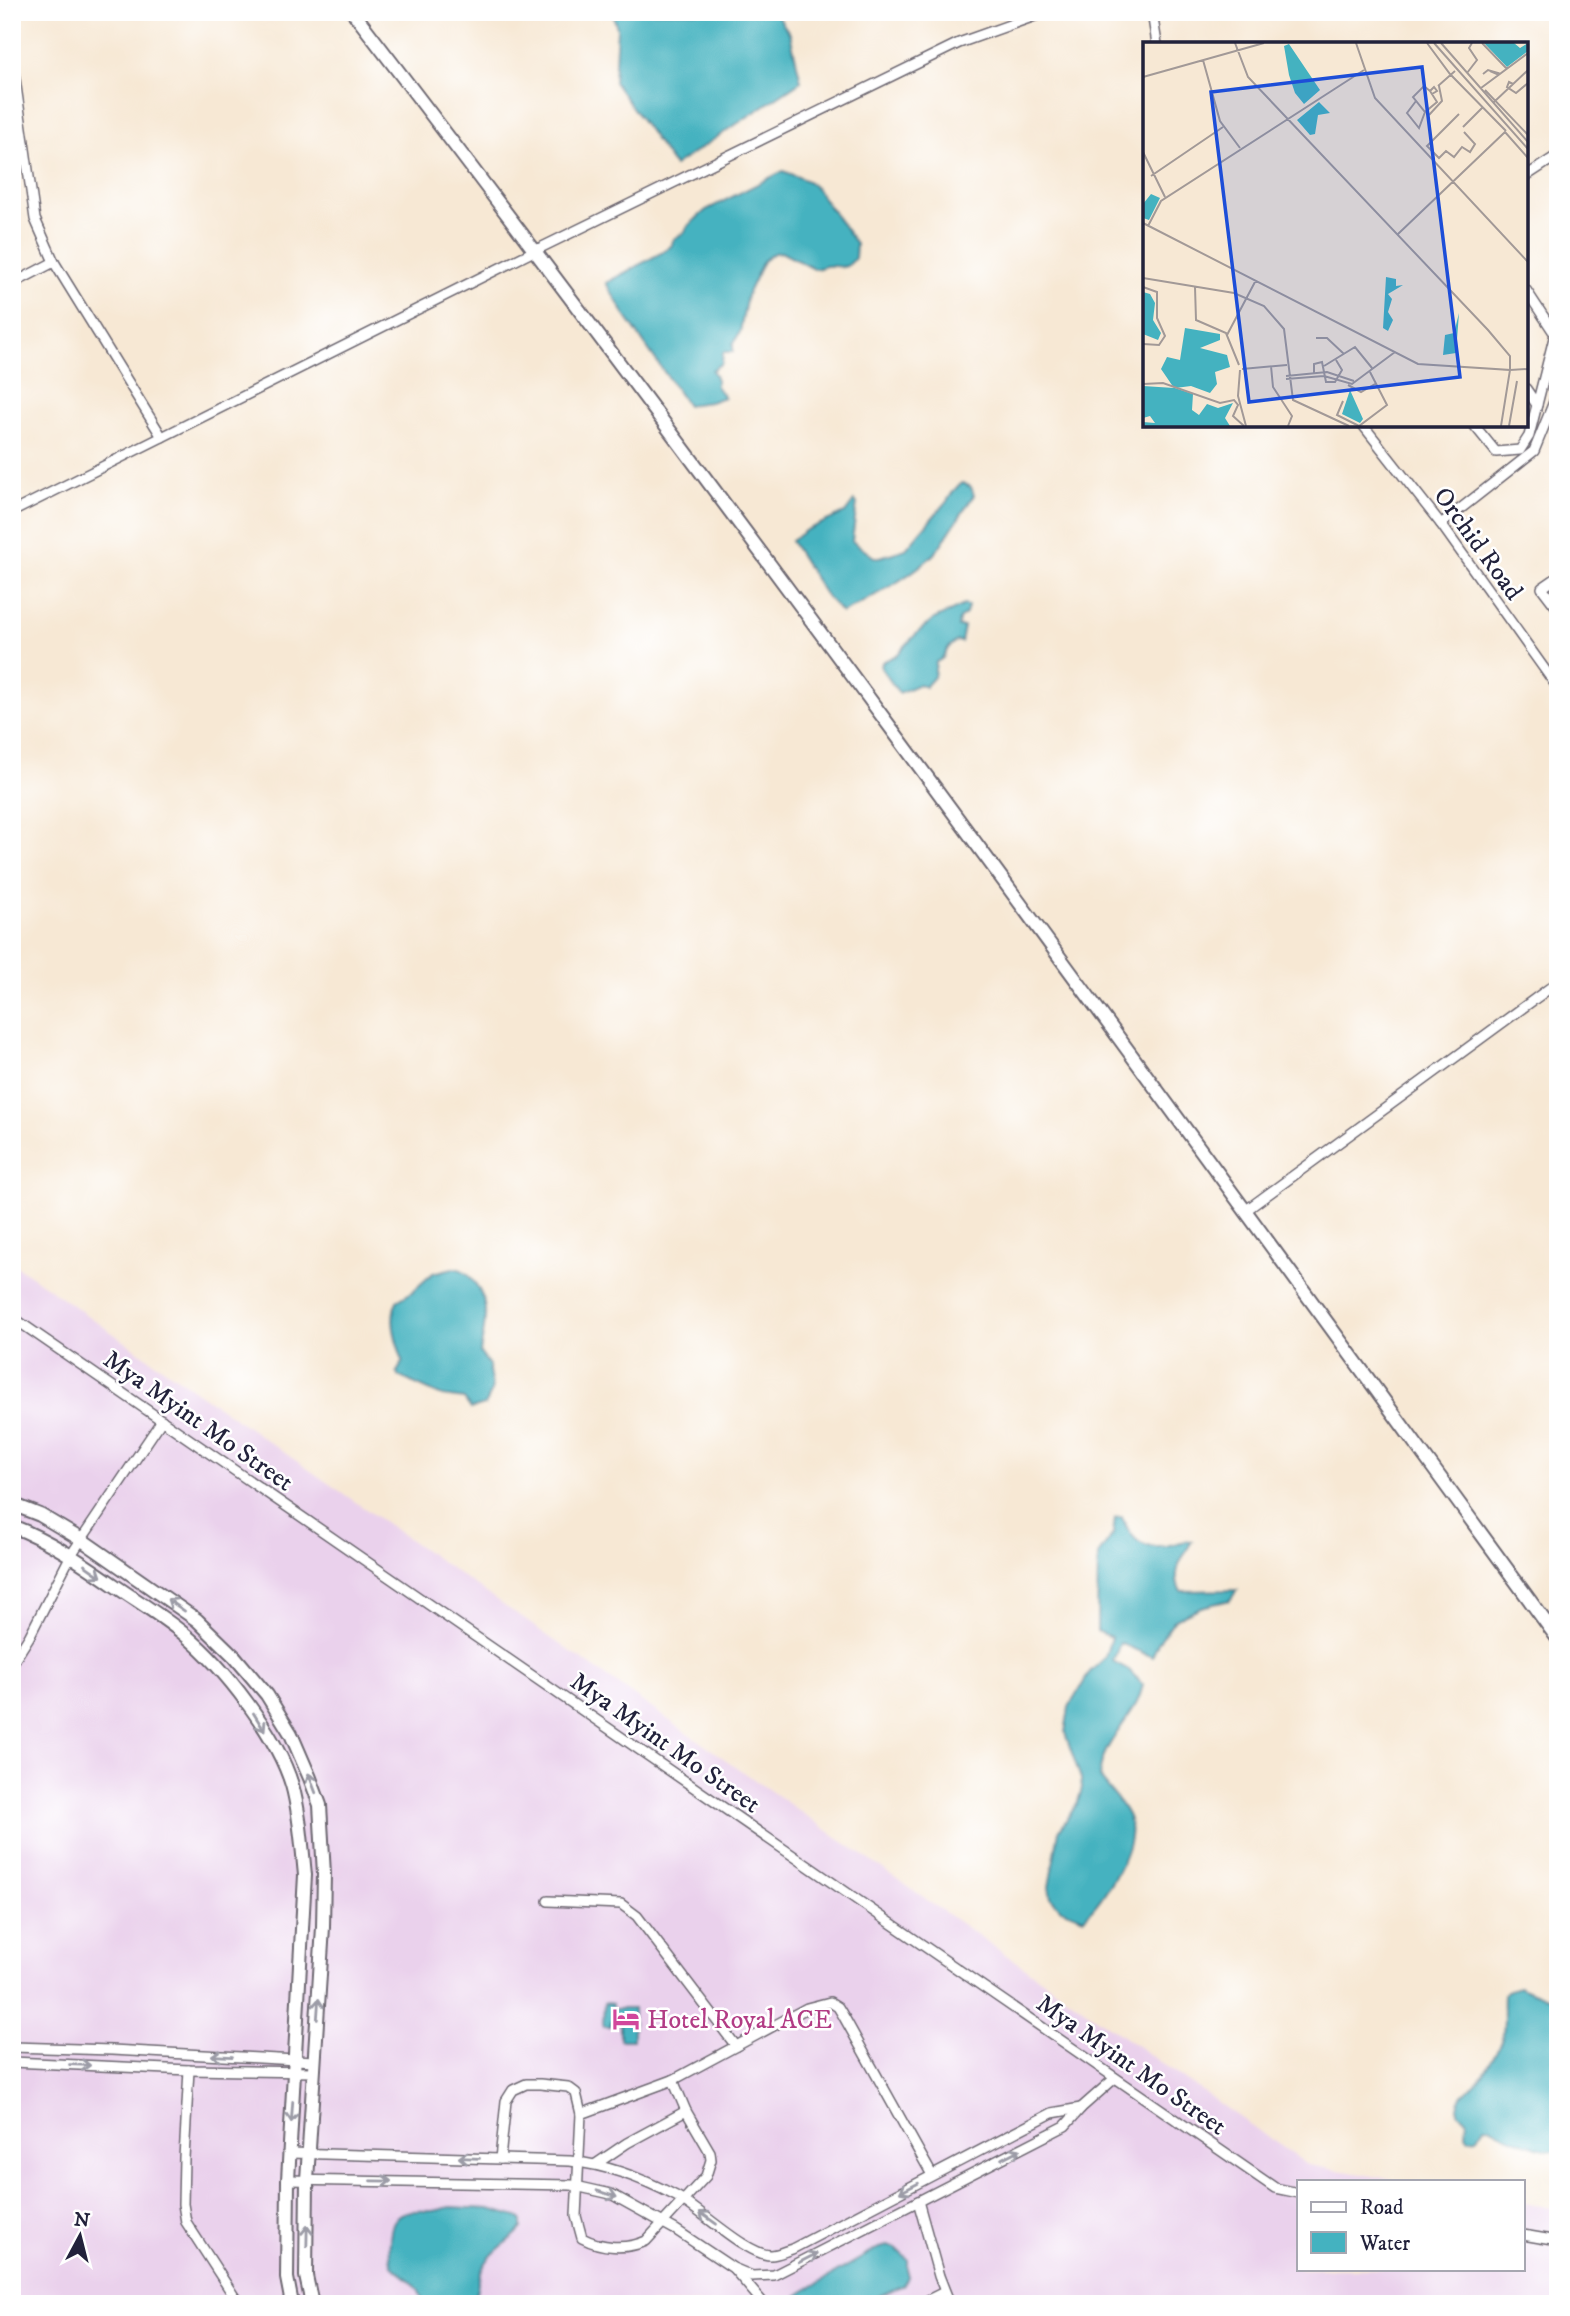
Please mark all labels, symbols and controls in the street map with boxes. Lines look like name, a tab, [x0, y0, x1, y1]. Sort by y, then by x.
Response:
inset map	[1143, 42, 1528, 427]
street label: Orchid Road	[1426, 481, 1530, 607]
street label: Mya Myint Mo Street	[97, 1343, 300, 1499]
one-way arrow	[83, 1563, 102, 1578]
one-way arrow	[167, 1598, 187, 1612]
street label: Mya Myint Mo Street	[564, 1665, 767, 1821]
one-way arrow	[253, 1712, 267, 1732]
one-way arrow	[305, 1773, 317, 1795]
street label: Mya Myint Mo Street	[1030, 1987, 1233, 2143]
one-way arrow	[312, 1998, 325, 2021]
hotel icon: Hotel Royal ACE	[611, 2004, 641, 2034]
place label: Hotel Royal ACE	[647, 2004, 832, 2037]
one-way arrow	[211, 2049, 233, 2062]
one-way arrow	[69, 2058, 92, 2071]
one-way arrow	[285, 2100, 298, 2122]
one-way arrow	[1000, 2147, 1020, 2161]
one-way arrow	[458, 2151, 481, 2165]
one-way arrow	[369, 2175, 392, 2188]
legend	[1297, 2180, 1524, 2270]
one-way arrow	[899, 2181, 920, 2195]
one-way arrow	[595, 2189, 617, 2202]
text: Road	[1360, 2195, 1404, 2221]
north arrow	[46, 2200, 116, 2270]
text: N	[73, 2208, 91, 2233]
one-way arrow	[699, 2211, 718, 2225]
one-way arrow	[300, 2225, 313, 2248]
text: Water	[1359, 2231, 1410, 2257]
one-way arrow	[797, 2250, 818, 2264]

